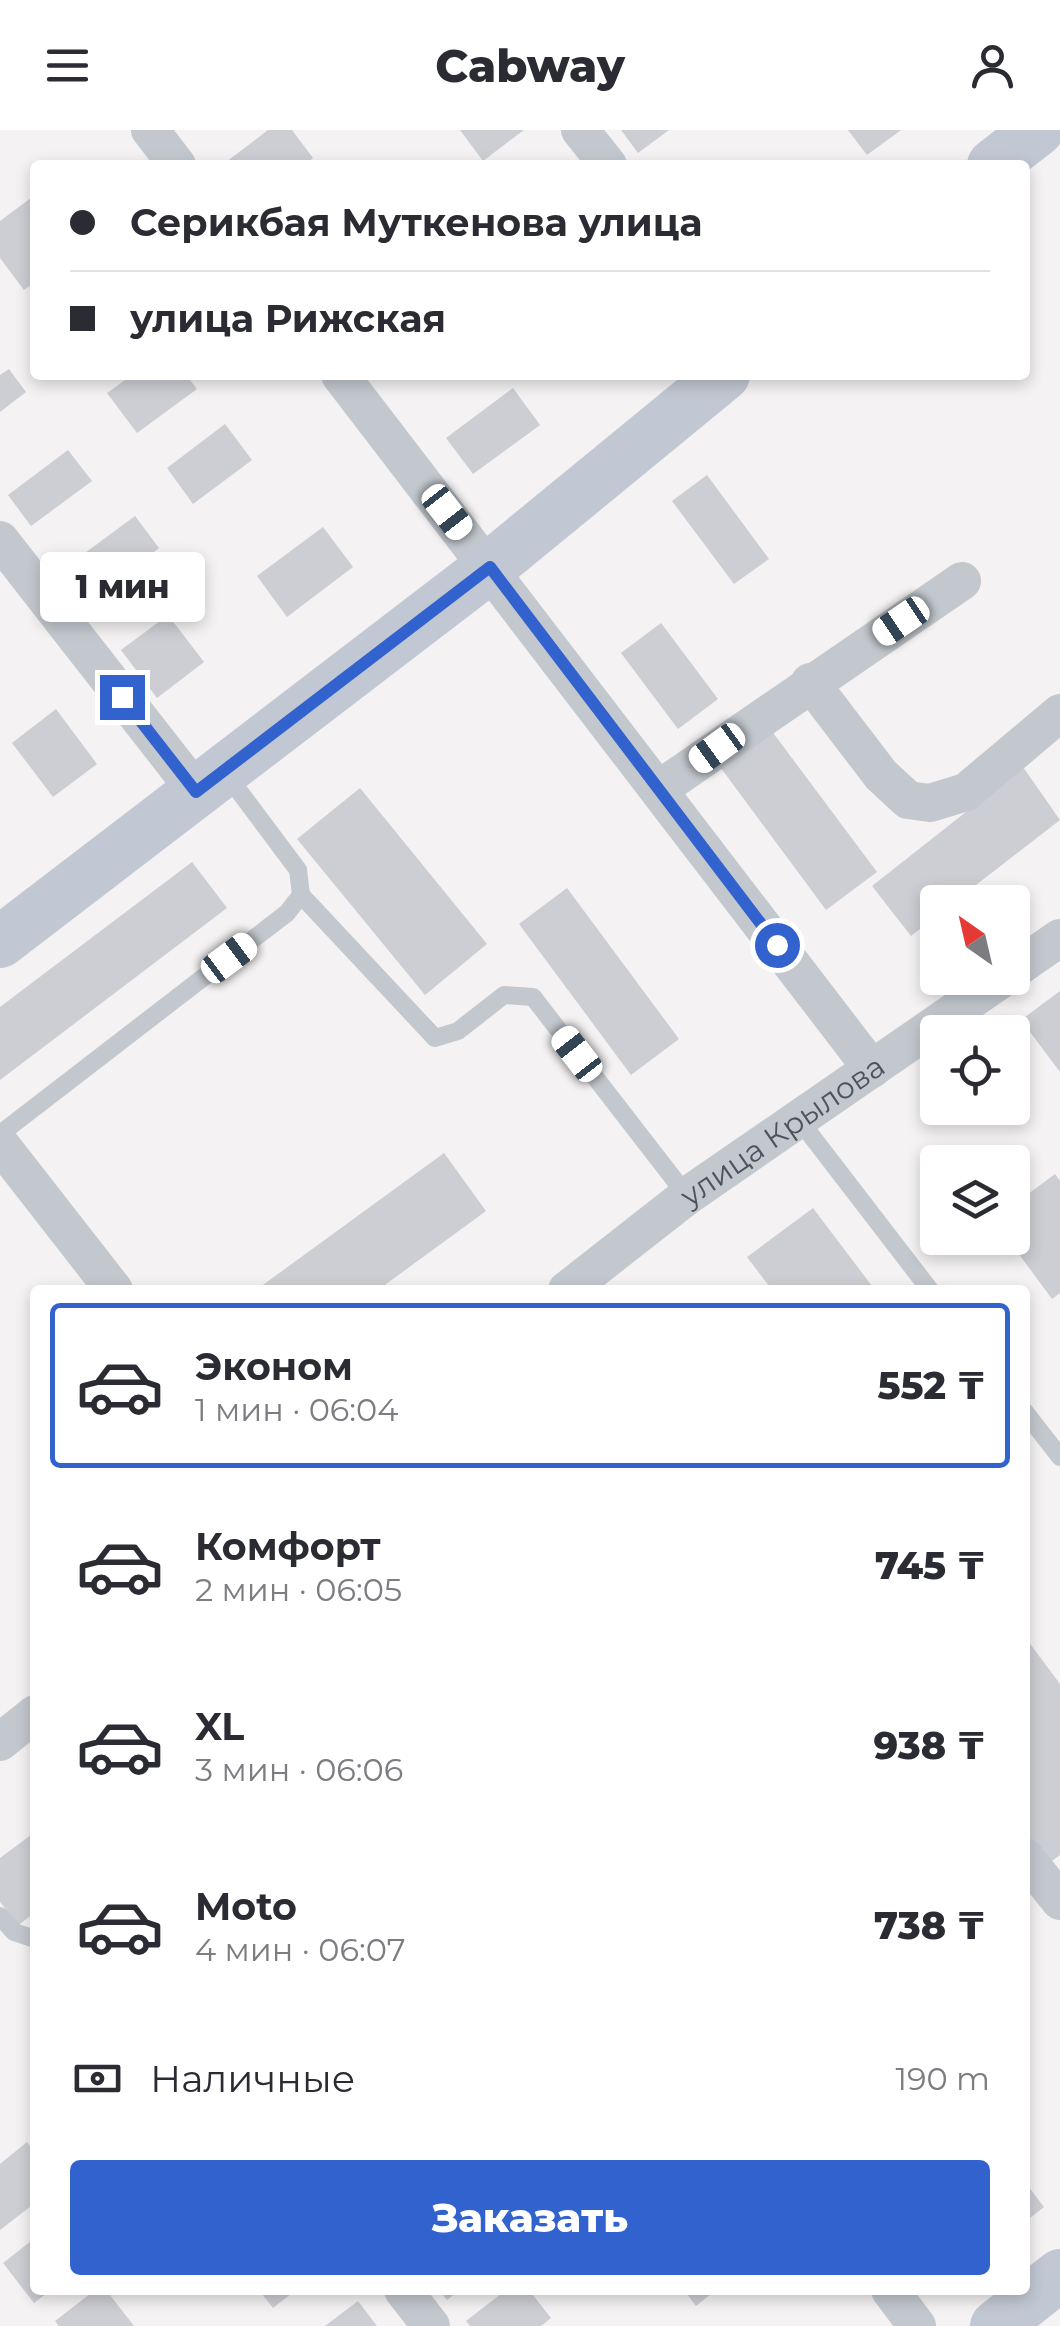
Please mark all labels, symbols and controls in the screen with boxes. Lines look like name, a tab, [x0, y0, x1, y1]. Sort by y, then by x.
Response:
icon: menu	[40, 38, 95, 93]
text: Cabway	[435, 38, 625, 93]
icon: person	[965, 38, 1020, 93]
text: Серикбая Муткенова улица	[130, 199, 702, 246]
text: улица Рижская	[130, 295, 446, 342]
car	[417, 479, 477, 545]
callout: 1 мин	[39, 552, 204, 622]
text: 1 мин	[75, 567, 170, 606]
car	[868, 592, 934, 650]
route end	[100, 675, 145, 720]
car	[684, 718, 750, 778]
north arrow	[920, 885, 1030, 995]
map controls	[920, 885, 1030, 1255]
route start	[755, 923, 800, 968]
car	[196, 928, 262, 988]
button: locate	[920, 1015, 1030, 1125]
car	[547, 1021, 607, 1087]
street label: улица Крылова	[672, 1047, 892, 1214]
button: layers	[920, 1145, 1030, 1255]
icon: car	[75, 1341, 165, 1431]
text: Эконом	[195, 1343, 353, 1390]
text: 552 ₸	[878, 1362, 985, 1409]
text: 1 мин · 06:04	[195, 1390, 398, 1429]
icon: car	[75, 1521, 165, 1611]
text: Комфорт	[195, 1523, 381, 1570]
text: 745 ₸	[875, 1542, 985, 1589]
text: 2 мин · 06:05	[195, 1570, 402, 1609]
icon: car	[75, 1701, 165, 1791]
text: XL	[195, 1703, 244, 1750]
text: 938 ₸	[873, 1722, 985, 1769]
text: 3 мин · 06:06	[195, 1750, 403, 1789]
icon: car	[75, 1881, 165, 1971]
text: Moto	[195, 1883, 297, 1930]
text: 738 ₸	[874, 1902, 985, 1949]
text: 4 мин · 06:07	[195, 1930, 406, 1969]
icon: cash	[70, 2051, 125, 2106]
text: Наличные	[150, 2055, 355, 2102]
text: 190 m	[895, 2059, 990, 2098]
button: Заказать	[70, 2160, 990, 2275]

